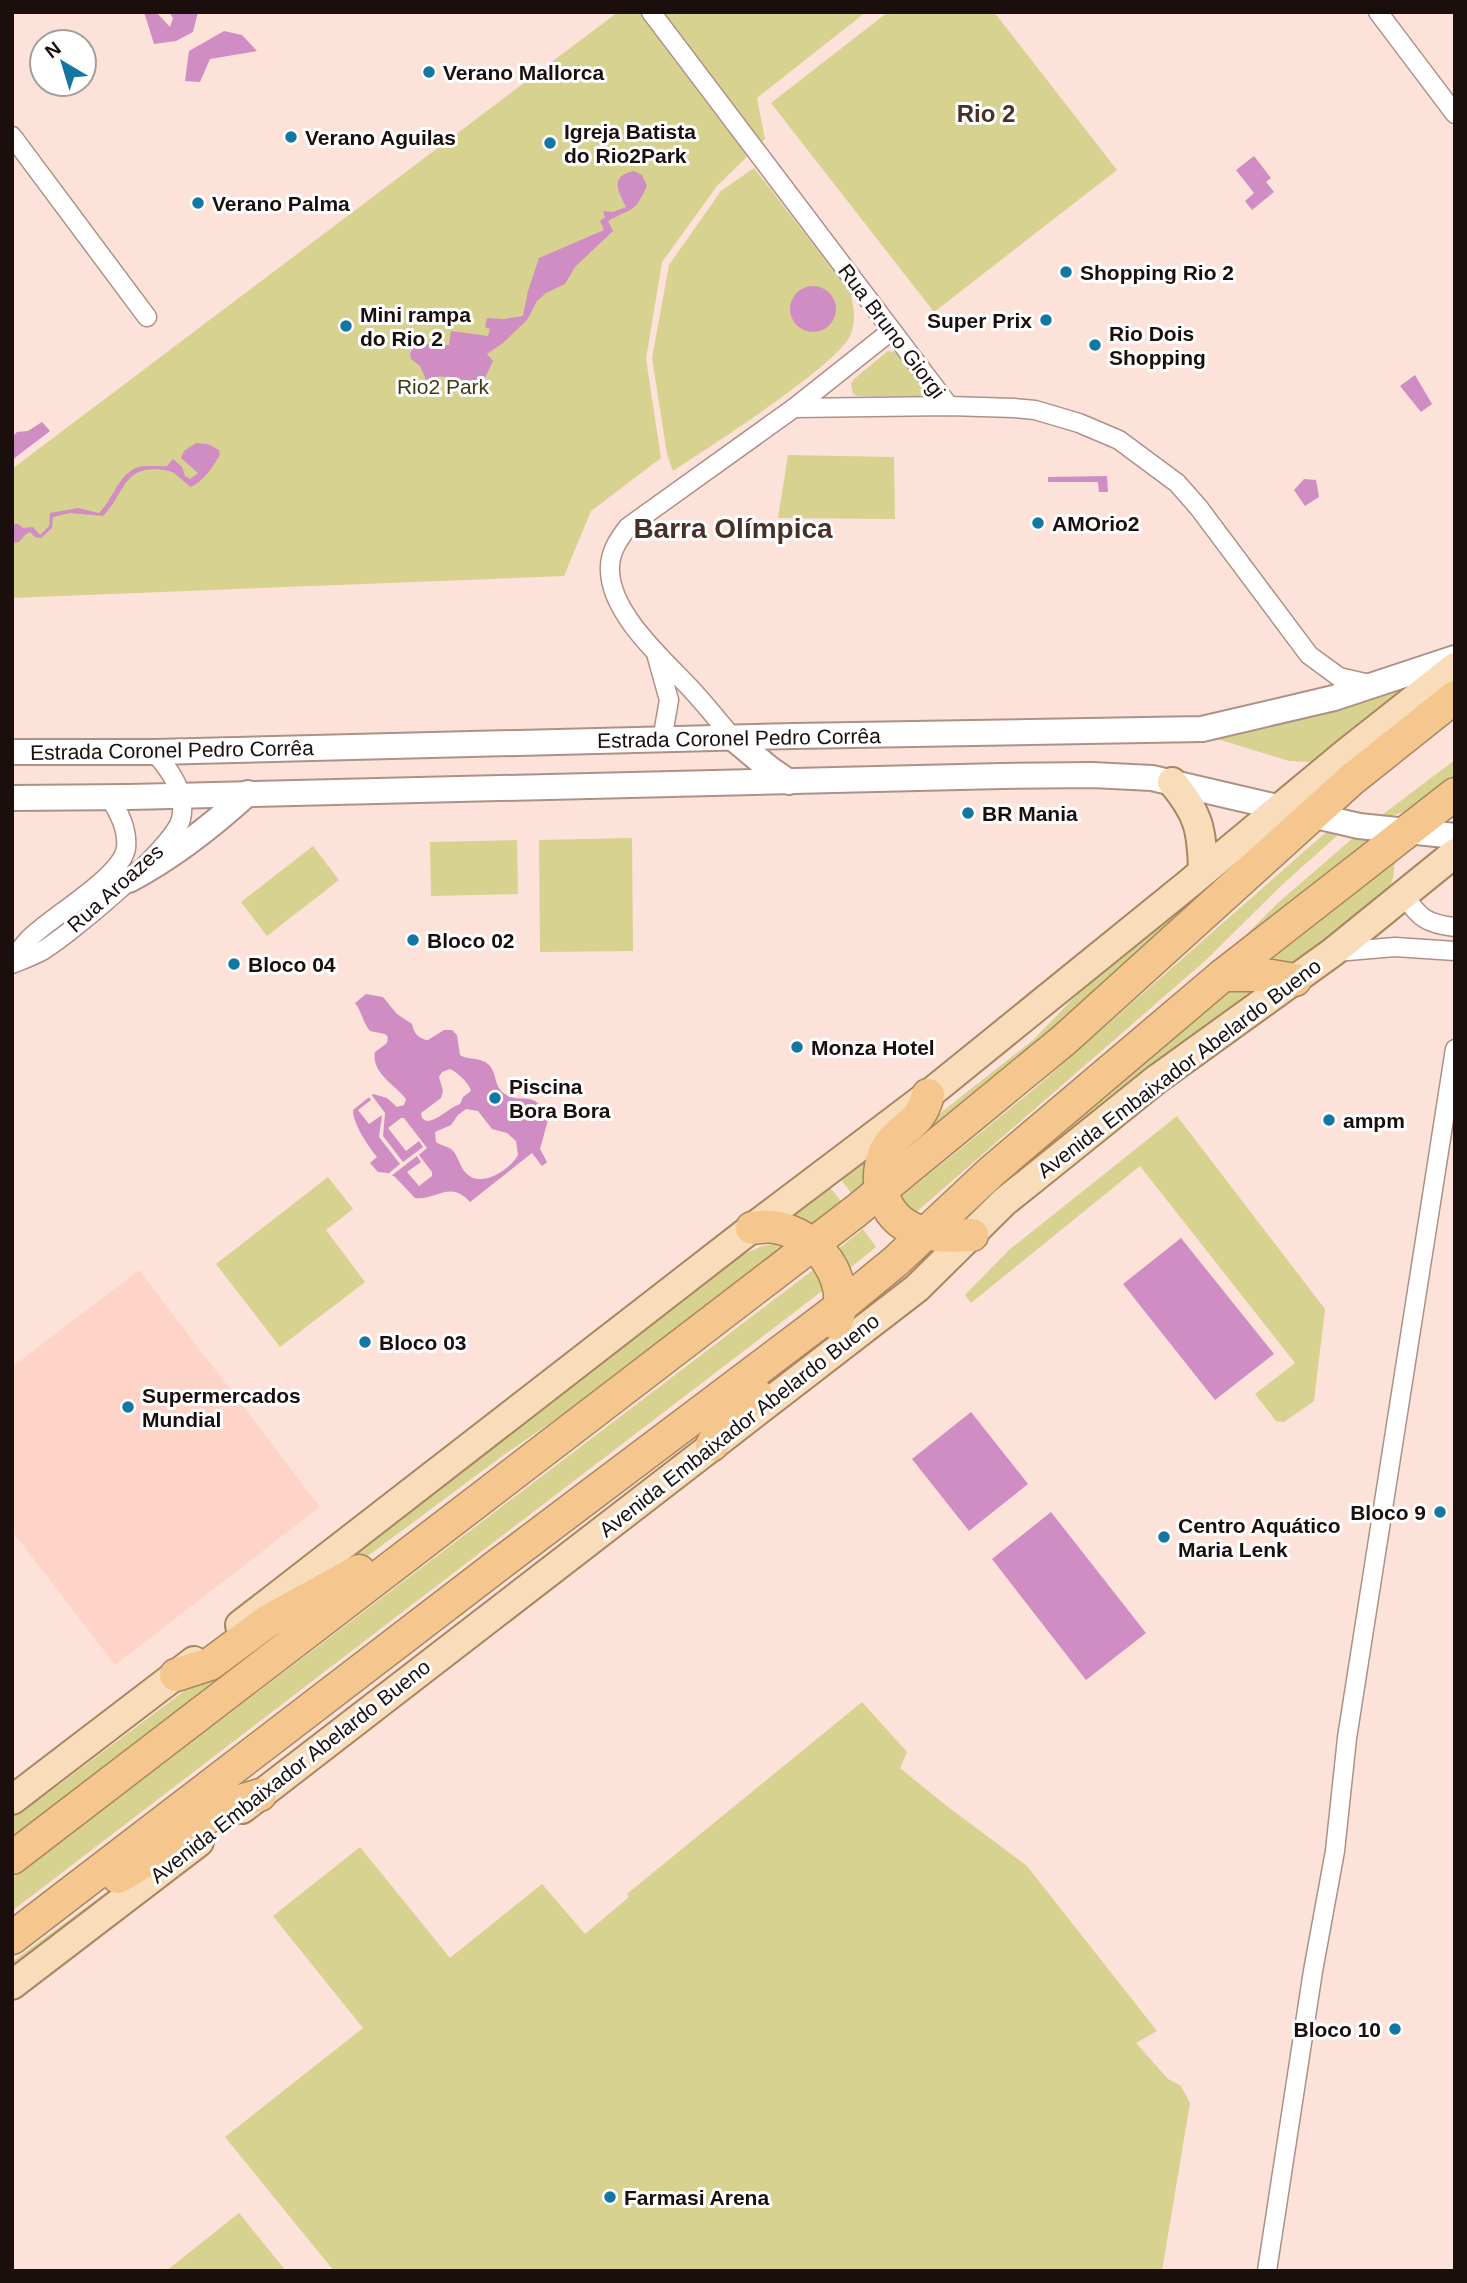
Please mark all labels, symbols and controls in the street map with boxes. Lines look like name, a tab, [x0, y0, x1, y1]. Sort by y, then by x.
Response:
north arrow	[28, 28, 98, 98]
text: N	[41, 37, 65, 62]
place label: Verano Mallorca	[443, 61, 604, 84]
marker: Verano Mallorca	[421, 64, 437, 80]
district label: Rio 2	[957, 100, 1015, 127]
place label: Igreja Batista do Rio2Park	[564, 120, 696, 167]
place label: Verano Aguilas	[305, 126, 456, 149]
marker: Verano Aguilas	[283, 129, 299, 145]
marker: Igreja Batista do Rio2Park	[542, 135, 558, 151]
place label: Verano Palma	[212, 192, 350, 215]
marker: Verano Palma	[190, 195, 206, 211]
street label: Rua Bruno Giorgi	[834, 259, 950, 403]
place label: Shopping Rio 2	[1080, 261, 1234, 284]
marker: Shopping Rio 2	[1058, 264, 1074, 280]
place label: Mini rampa do Rio 2	[360, 303, 471, 350]
place label: Super Prix	[927, 309, 1032, 332]
marker: Super Prix	[1038, 312, 1054, 328]
marker: Mini rampa do Rio 2	[338, 318, 354, 334]
place label: Rio Dois Shopping	[1109, 322, 1206, 369]
marker: Rio Dois Shopping	[1087, 337, 1103, 353]
park label: Rio2 Park	[397, 375, 490, 398]
place label: AMOrio2	[1052, 512, 1140, 535]
district label: Barra Olímpica	[633, 513, 833, 544]
marker: AMOrio2	[1030, 515, 1046, 531]
street label: Estrada Coronel Pedro Corrêa	[597, 724, 881, 752]
street label: Estrada Coronel Pedro Corrêa	[30, 736, 314, 764]
place label: BR Mania	[982, 802, 1078, 825]
marker: BR Mania	[960, 805, 976, 821]
street label: Rua Aroazes	[63, 839, 167, 937]
place label: Bloco 02	[427, 929, 515, 952]
marker: Bloco 02	[405, 932, 421, 948]
place label: Bloco 04	[248, 953, 336, 976]
street label: Avenida Embaixador Abelardo Bueno	[1033, 954, 1325, 1182]
marker: Bloco 04	[226, 956, 242, 972]
place label: Monza Hotel	[811, 1036, 935, 1059]
marker: Monza Hotel	[789, 1039, 805, 1055]
place label: Piscina Bora Bora	[509, 1075, 611, 1122]
marker: Piscina Bora Bora	[487, 1090, 503, 1106]
place label: ampm	[1343, 1109, 1405, 1132]
marker: ampm	[1321, 1112, 1337, 1128]
street label: Avenida Embaixador Abelardo Bueno	[595, 1309, 883, 1541]
place label: Bloco 03	[379, 1331, 467, 1354]
marker: Bloco 03	[357, 1334, 373, 1350]
place label: Supermercados Mundial	[142, 1384, 301, 1431]
marker: Supermercados Mundial	[120, 1399, 136, 1415]
place label: Bloco 9	[1350, 1501, 1426, 1524]
marker: Bloco 9	[1432, 1504, 1448, 1520]
place label: Centro Aquático Maria Lenk	[1178, 1514, 1341, 1561]
marker: Centro Aquático Maria Lenk	[1156, 1529, 1172, 1545]
street label: Avenida Embaixador Abelardo Bueno	[146, 1655, 434, 1887]
place label: Bloco 10	[1293, 2018, 1381, 2041]
marker: Bloco 10	[1387, 2021, 1403, 2037]
place label: Farmasi Arena	[624, 2186, 769, 2209]
marker: Farmasi Arena	[602, 2189, 618, 2205]

